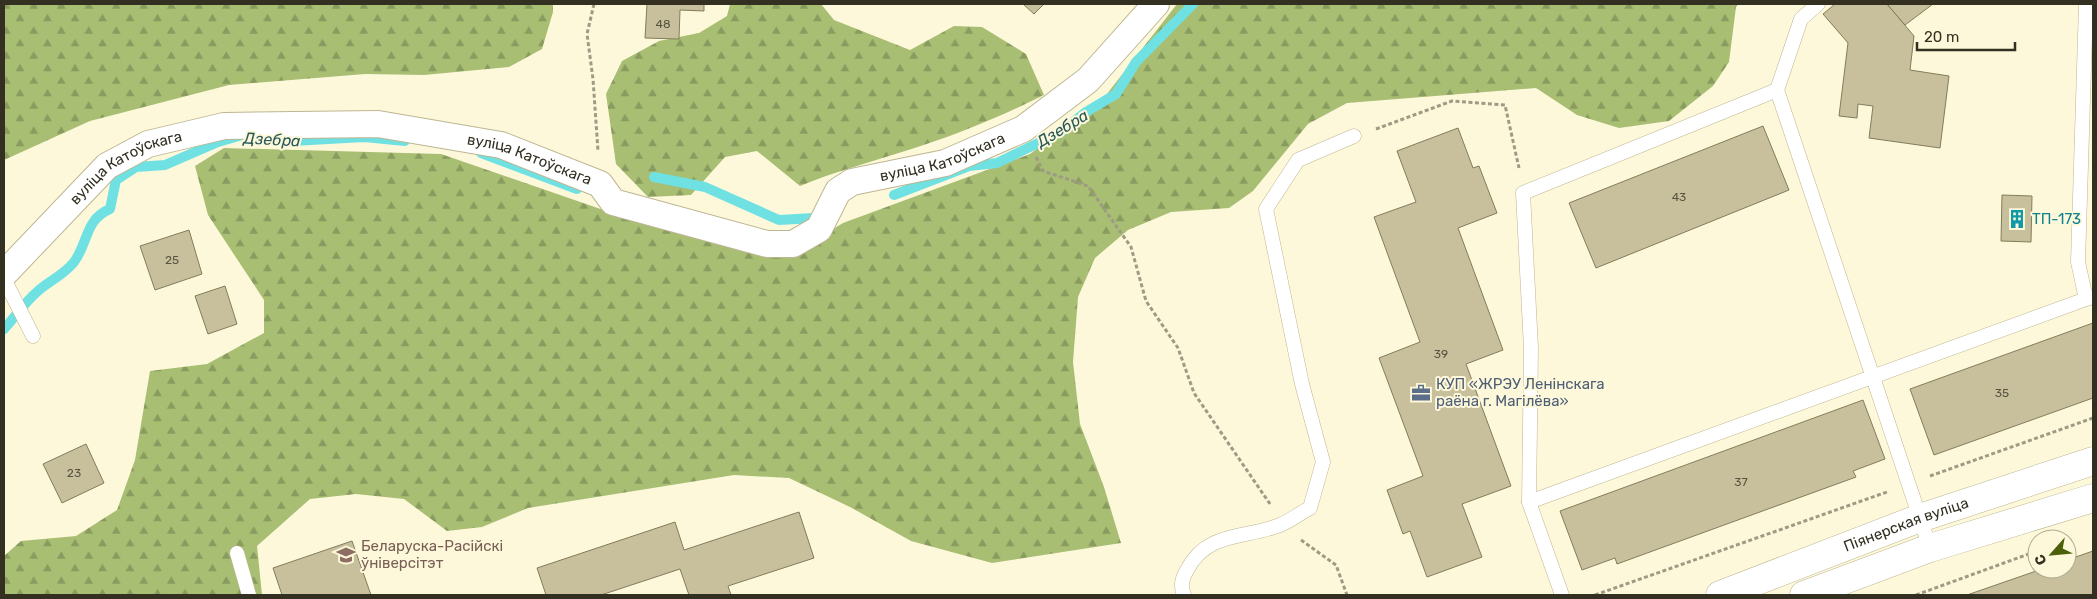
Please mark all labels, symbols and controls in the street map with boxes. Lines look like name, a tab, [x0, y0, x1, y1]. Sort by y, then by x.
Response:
house number: 48	[655, 17, 671, 31]
scale bar	[1917, 20, 2014, 52]
text: 20 m	[1924, 28, 1959, 46]
water label: Дзебра	[1031, 106, 1092, 152]
street label: вуліца Катоўскага	[66, 127, 184, 208]
water label: Дзебра	[241, 128, 301, 150]
street label: вуліца Катоўскага	[878, 129, 1008, 185]
street label: вуліца Катоўскага	[466, 130, 594, 189]
house number: 43	[1672, 190, 1686, 204]
building icon: ТП-173	[2006, 208, 2028, 230]
place label: ТП-173	[2032, 210, 2081, 228]
house number: 25	[165, 253, 179, 267]
house number: 39	[1434, 347, 1448, 361]
place label: КУП «ЖРЭУ Ленінскага раёна г. Магілёва»	[1436, 375, 1605, 410]
office icon: КУП «ЖРЭУ Ленінскага раёна г. Магілёва»	[1410, 382, 1432, 404]
house number: 35	[1995, 386, 2009, 400]
house number: 23	[67, 466, 81, 480]
house number: 37	[1734, 475, 1748, 489]
street label: Піянерская вуліца	[1841, 494, 1971, 556]
north arrow	[2027, 529, 2077, 579]
place label: Беларуска-Расійскі ўніверсітэт	[361, 537, 503, 572]
school or university icon: Беларуска-Расійскі ўніверсітэт	[335, 544, 357, 566]
text: С	[2031, 551, 2051, 568]

